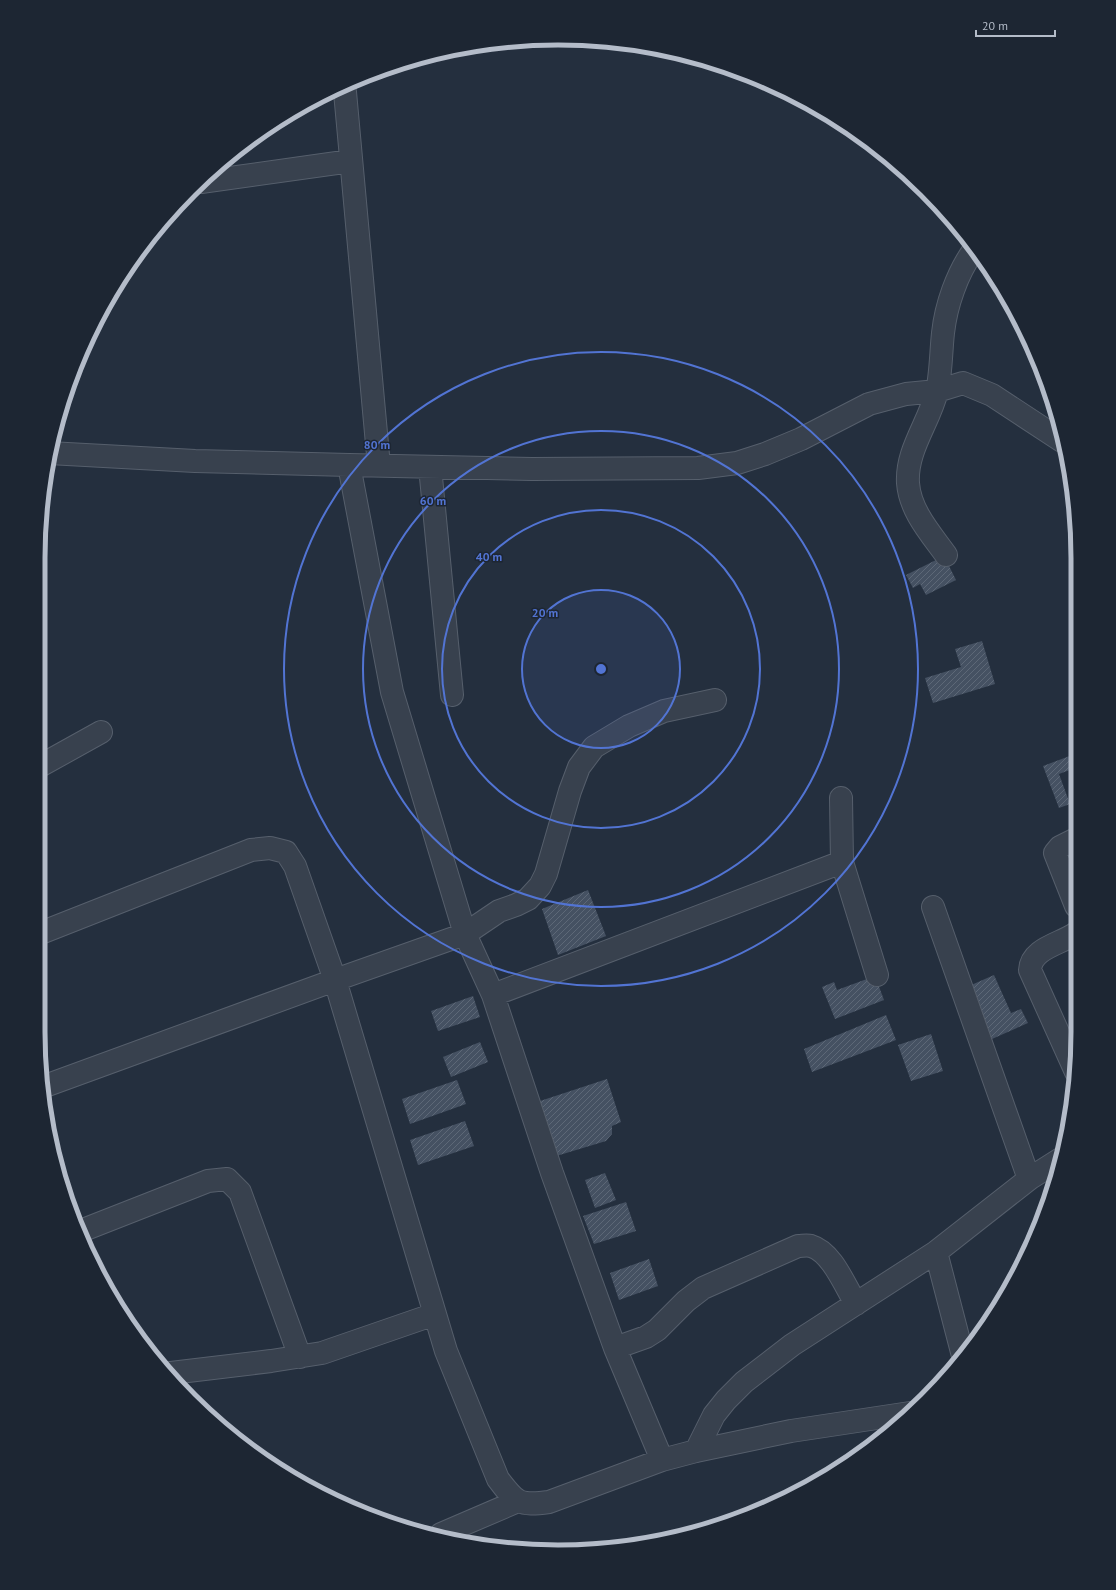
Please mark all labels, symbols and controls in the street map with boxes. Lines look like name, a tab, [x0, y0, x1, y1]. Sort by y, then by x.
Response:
scale bar	[976, 12, 1055, 38]
text: 20 m	[982, 18, 1008, 33]
text: 80 m	[364, 437, 390, 452]
text: 60 m	[420, 493, 446, 508]
text: 40 m	[476, 549, 502, 564]
text: 20 m	[532, 605, 558, 620]
centre of rings	[594, 662, 608, 676]

